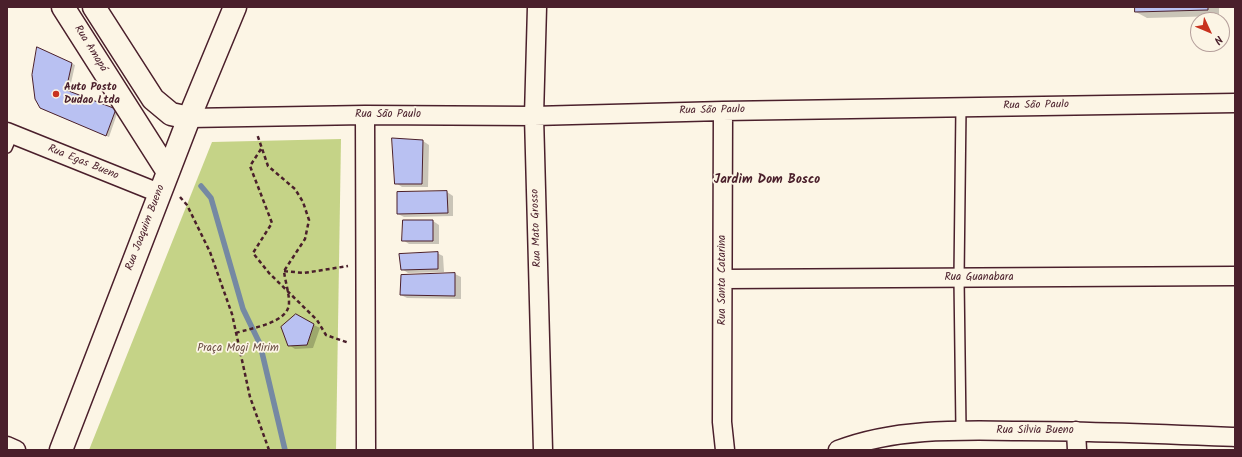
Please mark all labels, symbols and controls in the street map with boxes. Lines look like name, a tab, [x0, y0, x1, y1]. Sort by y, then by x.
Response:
north arrow	[1190, 12, 1230, 52]
street label: Rua Amapá	[71, 23, 109, 75]
text: N	[1209, 31, 1227, 48]
place label: Auto Posto Dudao Ltda	[64, 81, 120, 107]
marker: Auto Posto Dudao Ltda	[51, 89, 61, 99]
street label: Rua São Paulo	[1003, 99, 1069, 113]
street label: Rua São Paulo	[679, 104, 745, 118]
street label: Rua São Paulo	[355, 108, 421, 122]
street label: Rua Egas Bueno	[46, 143, 120, 183]
district label: Jardim Dom Bosco	[714, 173, 820, 189]
street label: Rua Joaquim Bueno	[124, 183, 168, 273]
street label: Rua Mato Grosso	[529, 189, 545, 267]
street label: Rua Santa Catarina	[716, 235, 730, 325]
street label: Rua Guanabara	[944, 271, 1014, 285]
park label: Praça Mogi Mirim	[197, 342, 279, 356]
street label: Rua Silvia Bueno	[996, 424, 1074, 438]

